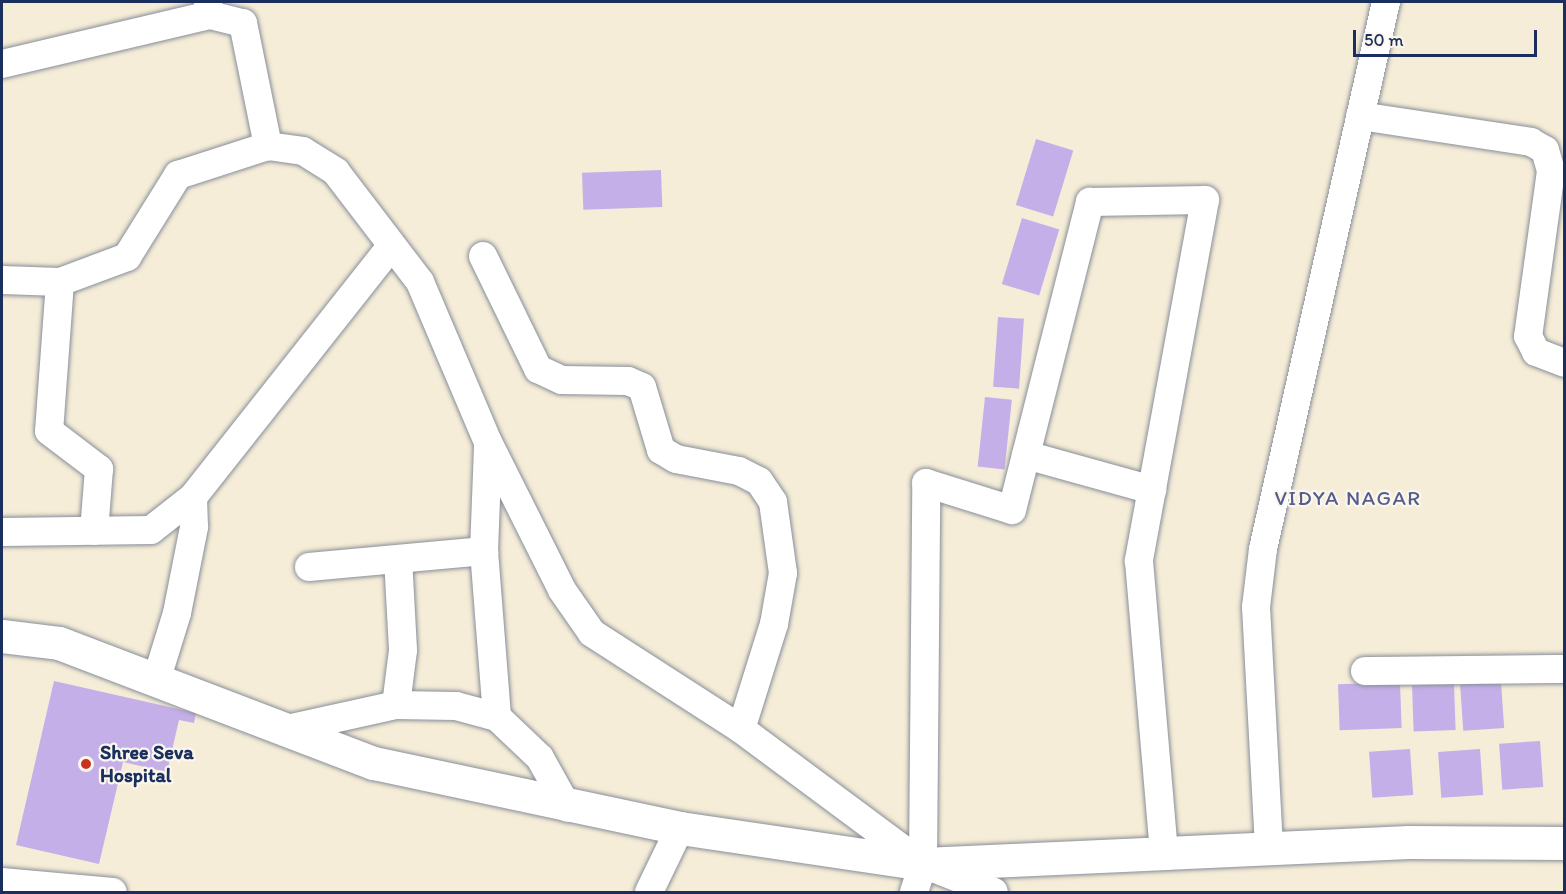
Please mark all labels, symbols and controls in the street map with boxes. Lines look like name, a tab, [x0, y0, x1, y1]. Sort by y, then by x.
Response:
scale bar	[1356, 18, 1540, 56]
text: 50 m	[1364, 29, 1404, 51]
district label: VIDYA NAGAR	[1274, 485, 1422, 511]
place label: Shree Seva Hospital	[100, 740, 193, 787]
marker: Shree Seva Hospital	[77, 755, 95, 773]

